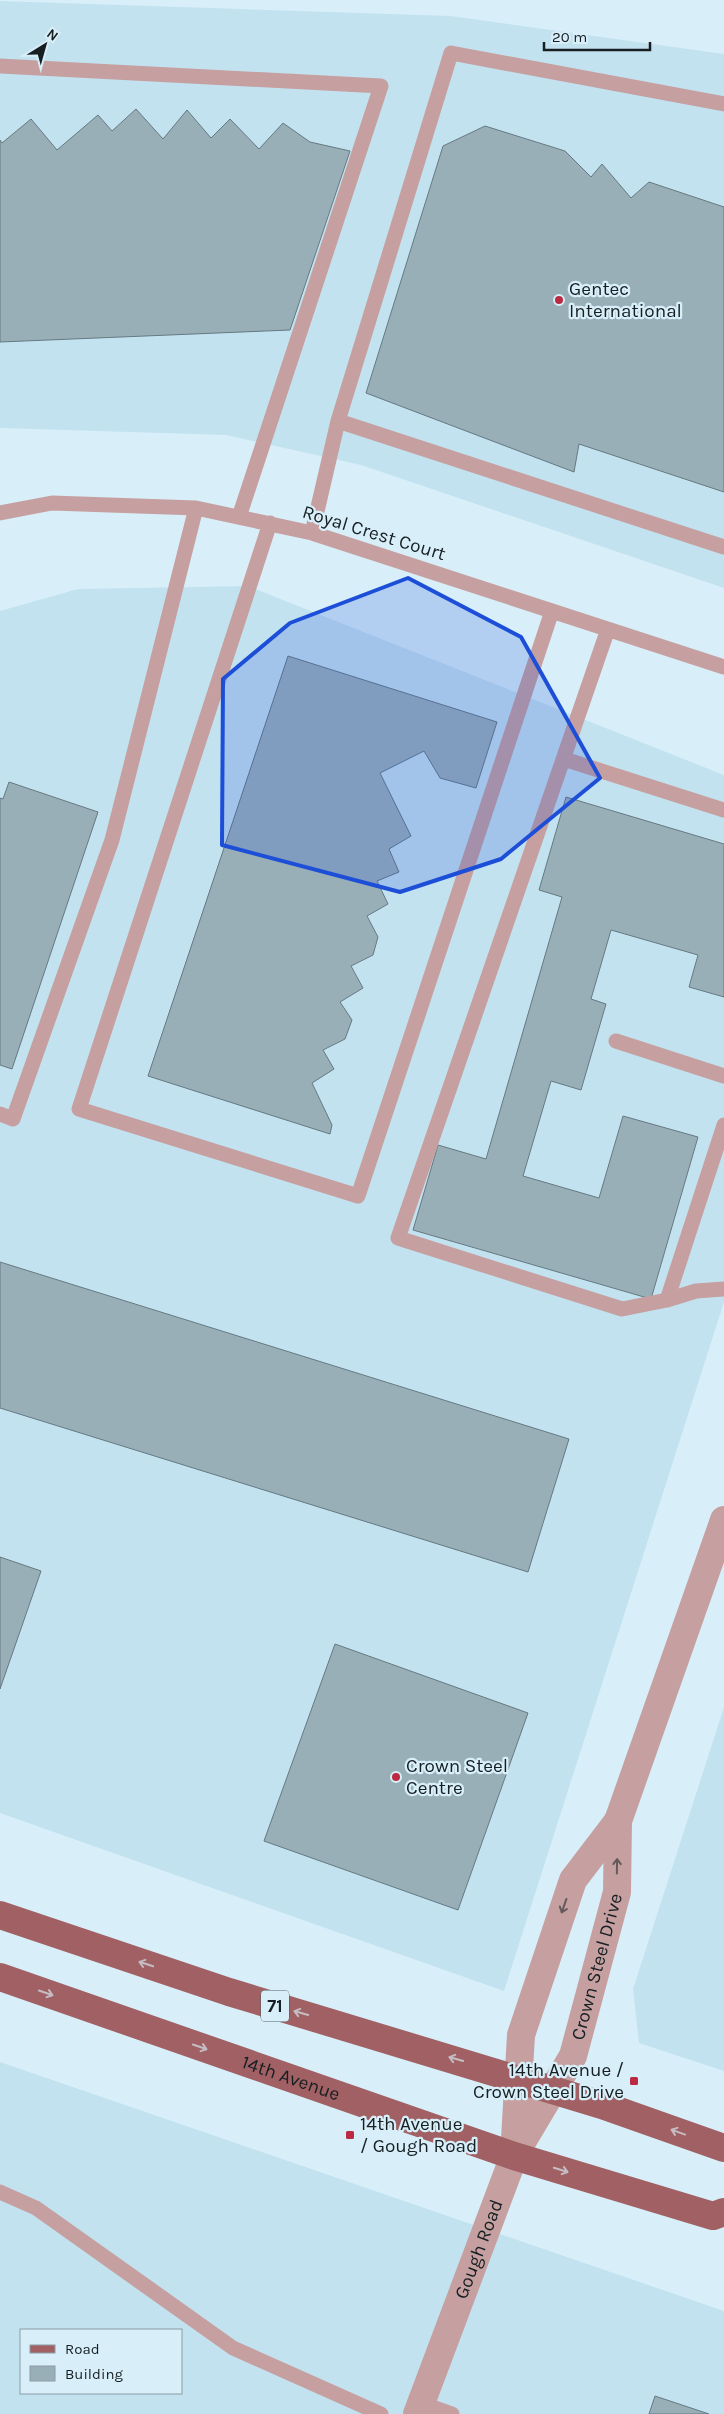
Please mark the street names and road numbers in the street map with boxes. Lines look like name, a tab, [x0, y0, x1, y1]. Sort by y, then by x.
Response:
street label: Royal Crest Court	[300, 501, 448, 565]
street label: Crown Steel Drive	[567, 1891, 627, 2043]
road number: 71	[261, 1990, 289, 2022]
street label: 14th Avenue	[239, 2051, 343, 2106]
street label: Gough Road	[450, 2196, 508, 2302]

